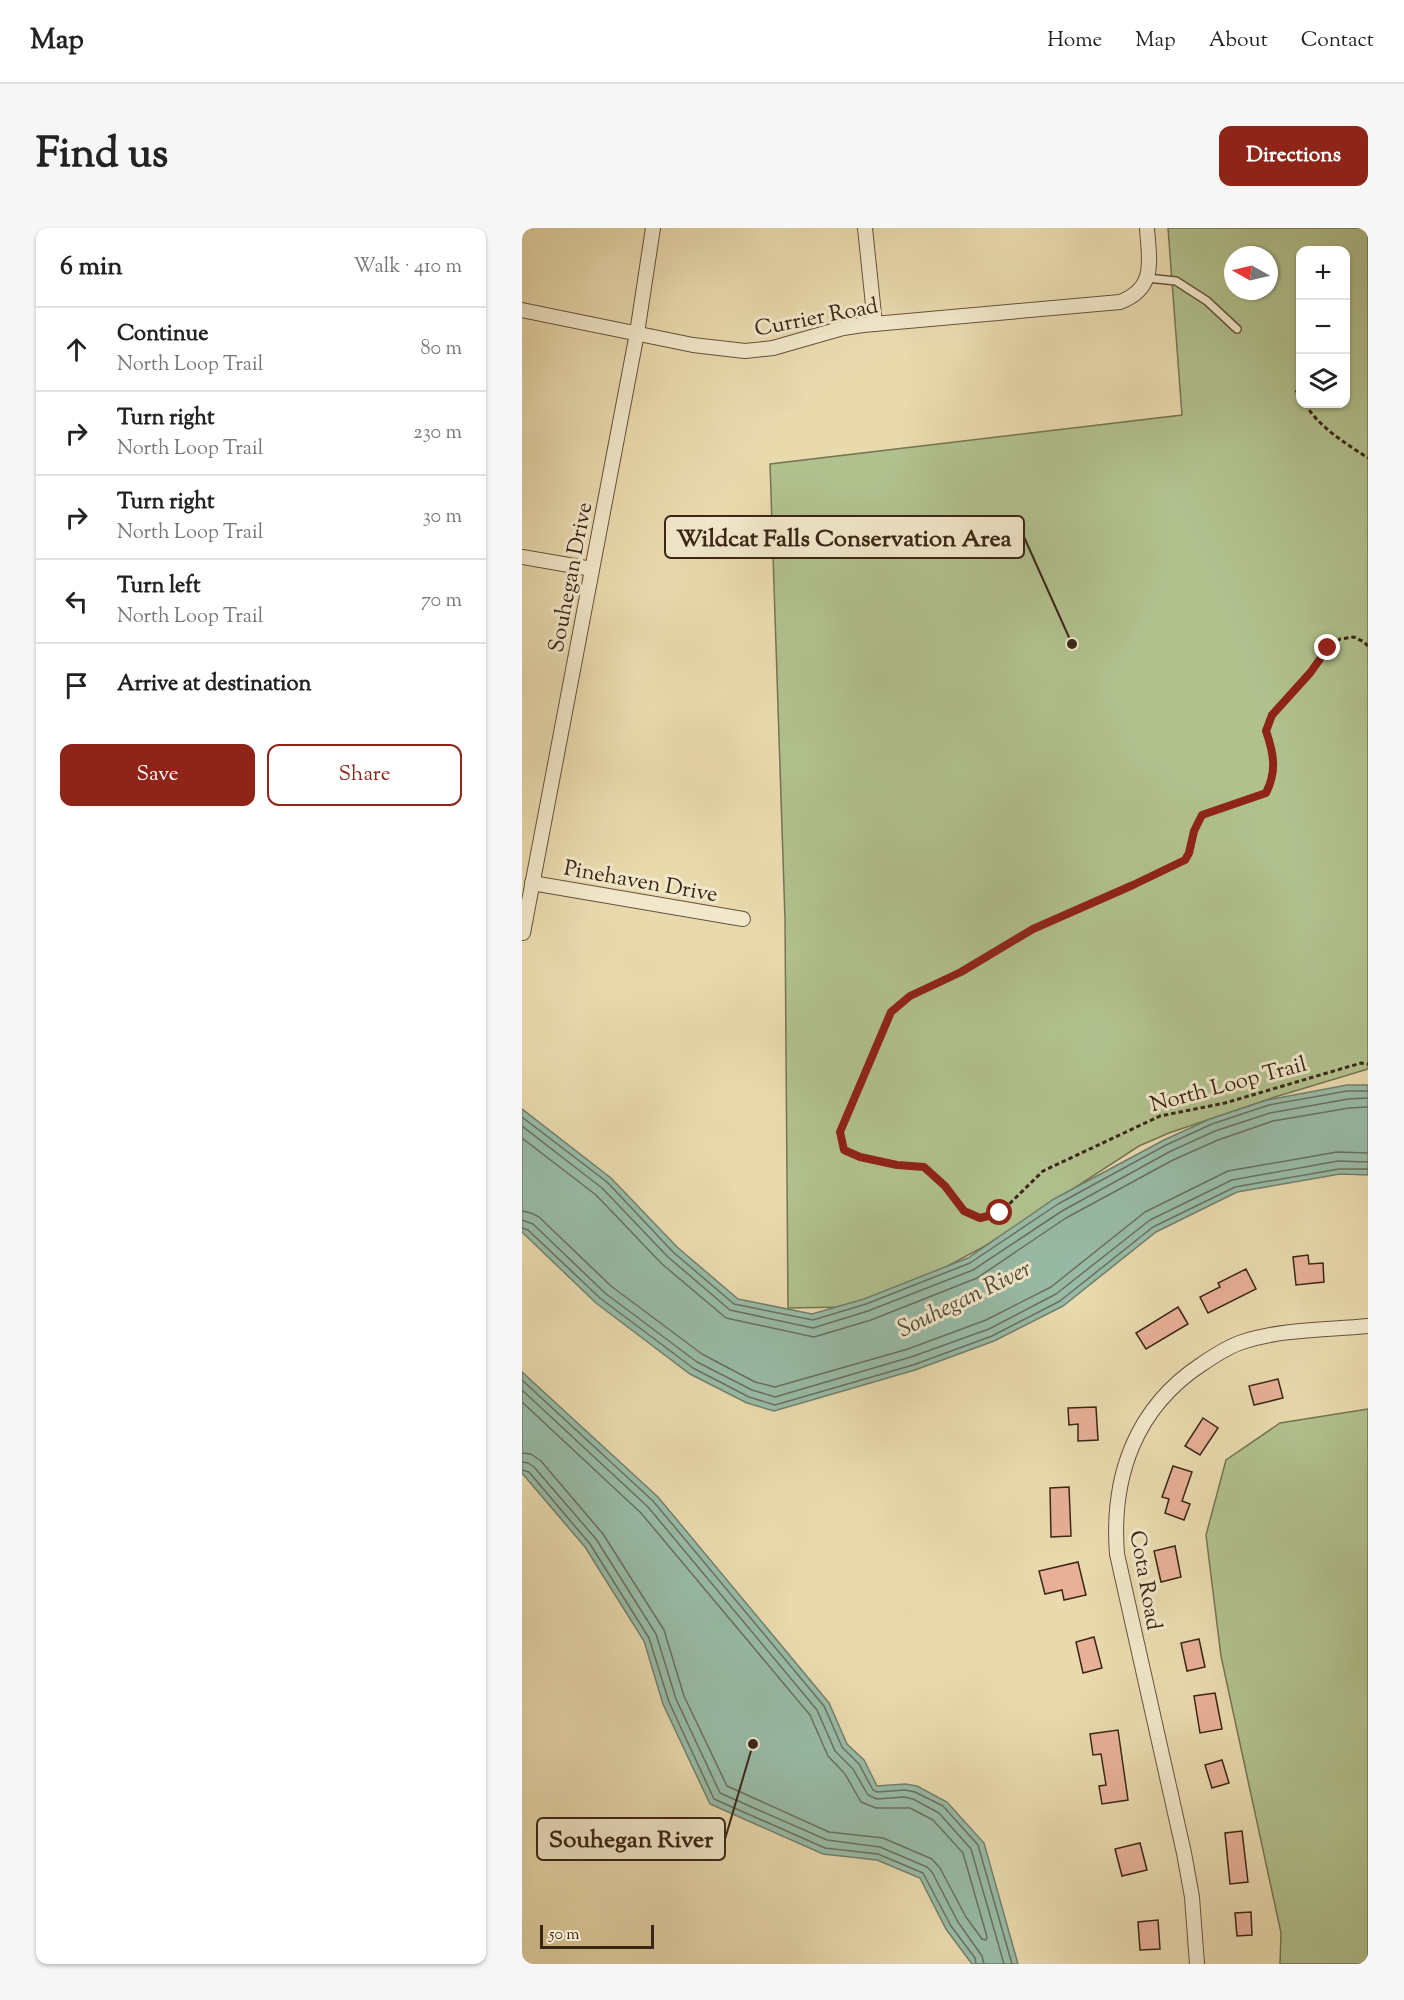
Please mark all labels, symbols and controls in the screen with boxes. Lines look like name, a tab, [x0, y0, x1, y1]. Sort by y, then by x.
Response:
text: Map	[30, 21, 84, 61]
text: Home	[1047, 26, 1102, 56]
text: Map	[1135, 26, 1176, 56]
text: About	[1209, 26, 1268, 56]
text: Contact	[1301, 26, 1374, 56]
text: Find us	[36, 126, 168, 186]
button: Directions	[1219, 126, 1368, 186]
north arrow	[1224, 246, 1278, 300]
map controls	[1296, 246, 1350, 408]
button: +	[1296, 246, 1350, 300]
text: 6 min	[60, 249, 123, 286]
text: Walk · 410 m	[353, 253, 462, 282]
street label: Currier Road	[752, 291, 881, 347]
button: −	[1296, 300, 1350, 354]
text: Continue	[117, 319, 208, 351]
icon: ahead	[60, 333, 93, 366]
text: 80 m	[421, 335, 462, 364]
text: North Loop Trail	[117, 351, 263, 380]
button: layers	[1296, 354, 1350, 408]
text: Turn right	[117, 403, 214, 435]
icon: right	[60, 417, 93, 450]
text: 230 m	[413, 419, 462, 448]
text: North Loop Trail	[117, 435, 263, 464]
text: Turn right	[117, 487, 214, 519]
street label: Souhegan Drive	[542, 500, 602, 655]
icon: right	[60, 501, 93, 534]
text: 30 m	[423, 503, 462, 532]
callout: Wildcat Falls Conservation Area	[665, 516, 1024, 558]
text: North Loop Trail	[117, 519, 263, 548]
text: Wildcat Falls Conservation Area	[676, 523, 1013, 557]
text: Turn left	[117, 571, 200, 603]
icon: left	[60, 585, 93, 618]
text: 70 m	[421, 587, 462, 616]
text: North Loop Trail	[117, 603, 263, 632]
route end	[1314, 634, 1340, 660]
icon: arrive	[60, 669, 93, 702]
text: Arrive at destination	[117, 669, 312, 701]
button: Save	[60, 744, 255, 806]
button: Share	[267, 744, 462, 806]
street label: Pinehaven Drive	[561, 854, 720, 912]
street label: North Loop Trail	[1147, 1050, 1311, 1122]
route start	[986, 1199, 1012, 1225]
water label: Souhegan River	[892, 1252, 1038, 1347]
street label: Cota Road	[1120, 1528, 1169, 1633]
callout: Souhegan River	[537, 1818, 725, 1860]
text: Souhegan River	[549, 1824, 714, 1858]
scale bar	[540, 1922, 654, 1950]
text: 50 m	[549, 1924, 580, 1947]

